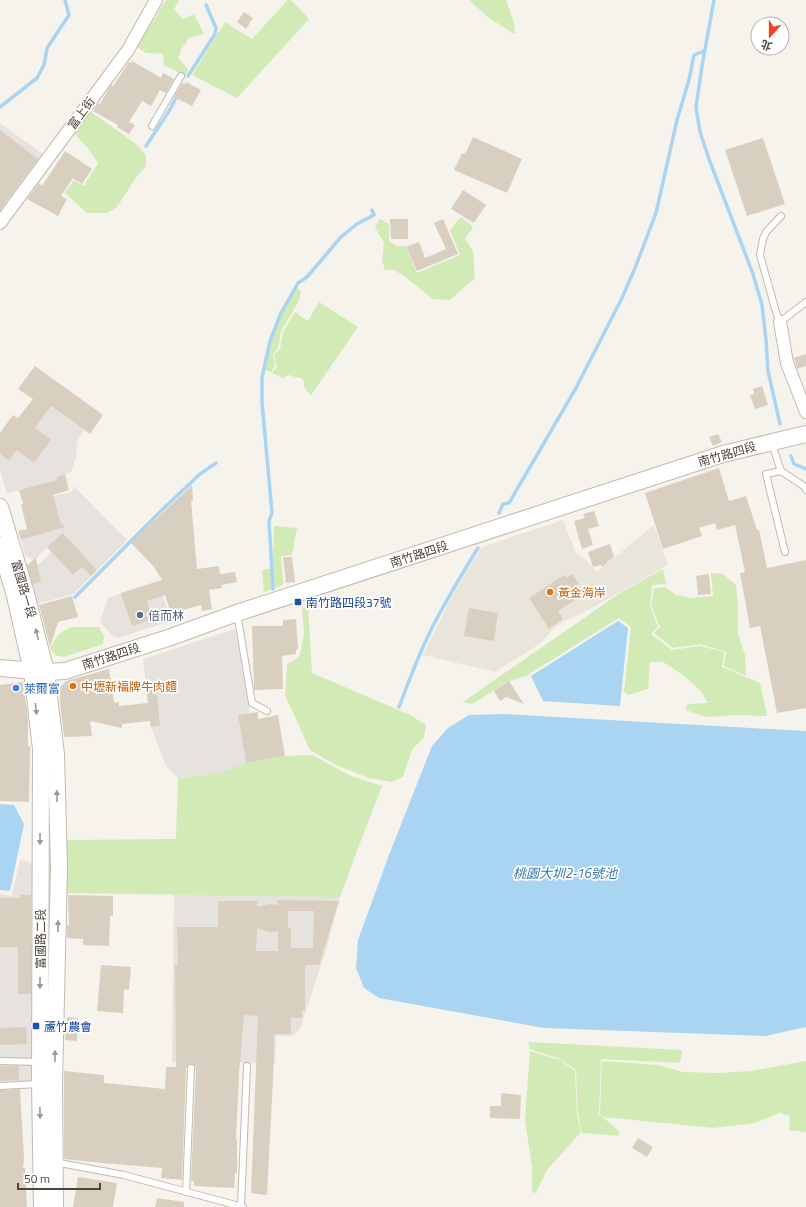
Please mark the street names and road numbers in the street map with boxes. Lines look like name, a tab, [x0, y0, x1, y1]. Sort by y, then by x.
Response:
street label: 富上街	[63, 93, 99, 133]
street label: 南竹路四段	[696, 437, 758, 471]
street label: 南竹路四段	[388, 536, 450, 572]
street label: 富國路一段	[7, 558, 41, 620]
street label: 南竹路四段	[80, 638, 142, 674]
street label: 富國路二段	[31, 909, 50, 969]

